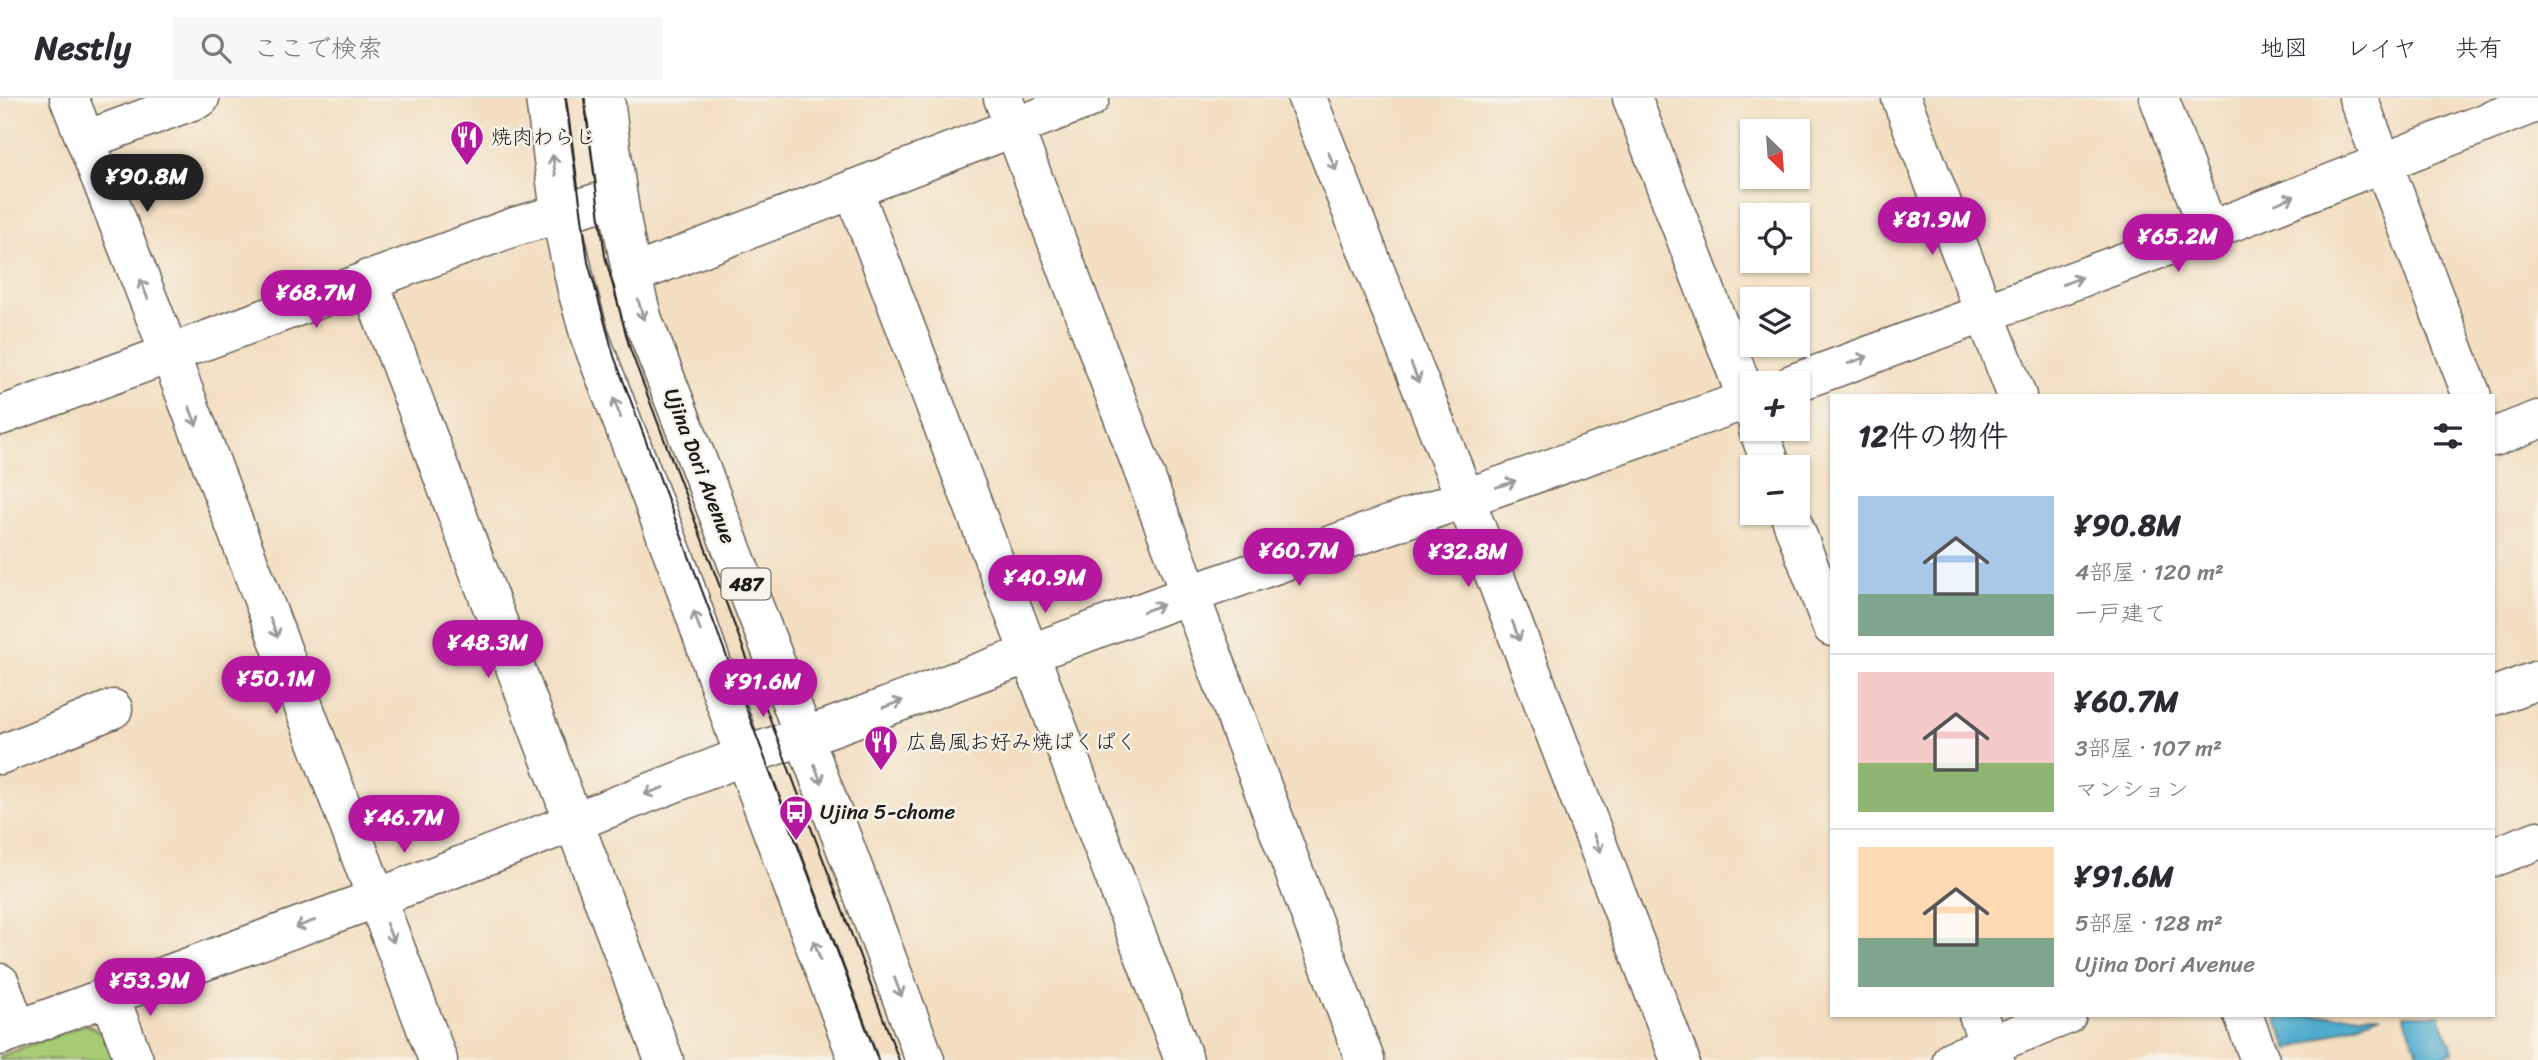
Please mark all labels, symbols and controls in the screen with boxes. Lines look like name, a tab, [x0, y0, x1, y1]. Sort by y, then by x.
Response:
search box	[173, 17, 663, 80]
text: Nestly	[35, 19, 131, 77]
text: ここで検索	[253, 25, 383, 71]
text: 地図	[2260, 27, 2308, 69]
text: レイヤ	[2346, 27, 2417, 69]
text: 共有	[2455, 27, 2503, 69]
icon: search	[197, 29, 235, 67]
restaurant icon: 焼肉わらじ	[448, 118, 486, 167]
place label: 焼肉わらじ	[491, 118, 596, 156]
north arrow	[1740, 119, 1810, 189]
map controls	[1740, 119, 1810, 525]
one-way arrow	[1326, 150, 1339, 172]
one-way arrow	[548, 154, 561, 177]
pin: ¥90.8M	[90, 155, 204, 214]
text: ¥90.8M	[106, 156, 188, 197]
one-way arrow	[2273, 193, 2295, 206]
pin: ¥81.9M	[1875, 198, 1989, 257]
text: ¥81.9M	[1894, 199, 1970, 240]
button: locate	[1740, 203, 1810, 273]
pin: ¥65.2M	[2121, 214, 2235, 274]
text: ¥65.2M	[2139, 216, 2217, 257]
pin: ¥68.7M	[259, 271, 373, 330]
text: ¥68.7M	[277, 272, 355, 313]
one-way arrow	[2060, 274, 2082, 286]
one-way arrow	[136, 278, 149, 300]
button: layers	[1740, 287, 1810, 357]
one-way arrow	[635, 299, 648, 321]
one-way arrow	[1847, 353, 1869, 365]
one-way arrow	[1410, 362, 1423, 383]
button: +	[1740, 371, 1810, 441]
street label: Ujina Dori Avenue	[653, 382, 747, 550]
one-way arrow	[610, 398, 623, 420]
one-way arrow	[188, 404, 200, 426]
text: 12件の物件	[1858, 409, 2008, 463]
icon: filters	[2429, 417, 2467, 455]
button: −	[1740, 455, 1810, 525]
one-way arrow	[1494, 477, 1516, 489]
text: ¥90.8M	[2075, 498, 2181, 552]
icon: home	[1914, 524, 1998, 608]
pin: ¥60.7M	[1242, 528, 1356, 588]
text: ¥60.7M	[1259, 530, 1339, 571]
pin: ¥32.8M	[1411, 530, 1525, 589]
text: ¥32.8M	[1429, 531, 1507, 572]
text: 4部屋 · 120 m²	[2075, 552, 2224, 593]
pin: ¥40.9M	[988, 556, 1102, 615]
text: ¥40.9M	[1004, 557, 1086, 598]
road number: 487	[722, 569, 770, 600]
text: 一戸建て	[2075, 593, 2167, 634]
one-way arrow	[1141, 601, 1163, 613]
one-way arrow	[690, 611, 702, 633]
one-way arrow	[269, 617, 281, 639]
one-way arrow	[1510, 619, 1523, 641]
pin: ¥48.3M	[431, 620, 545, 680]
text: ¥48.3M	[448, 622, 528, 663]
pin: ¥50.1M	[219, 656, 333, 716]
text: ¥50.1M	[238, 658, 314, 699]
pin: ¥91.6M	[706, 660, 820, 719]
text: ¥91.6M	[725, 661, 801, 702]
text: ¥60.7M	[2075, 674, 2178, 728]
one-way arrow	[882, 697, 904, 709]
icon: home	[1914, 700, 1998, 784]
restaurant icon: 広島風お好み焼ぱくぱく	[862, 723, 900, 772]
place label: 広島風お好み焼ぱくぱく	[906, 723, 1137, 761]
text: 3部屋 · 107 m²	[2075, 728, 2222, 769]
one-way arrow	[812, 763, 825, 785]
text: マンション	[2075, 769, 2189, 810]
one-way arrow	[644, 786, 666, 798]
bus stop icon: Ujina 5-chome	[777, 793, 815, 842]
place label: Ujina 5-chome	[820, 793, 955, 831]
pin: ¥46.7M	[347, 796, 461, 855]
text: ¥46.7M	[364, 797, 444, 838]
one-way arrow	[1592, 832, 1605, 854]
text: ¥91.6M	[2075, 849, 2174, 903]
icon: home	[1914, 875, 1998, 959]
text: 5部屋 · 128 m²	[2075, 903, 2223, 944]
one-way arrow	[294, 919, 316, 932]
one-way arrow	[385, 921, 397, 943]
one-way arrow	[809, 940, 822, 962]
text: Ujina Dori Avenue	[2075, 944, 2255, 985]
pin: ¥53.9M	[93, 958, 207, 1018]
text: ¥53.9M	[110, 960, 190, 1001]
one-way arrow	[892, 976, 905, 998]

